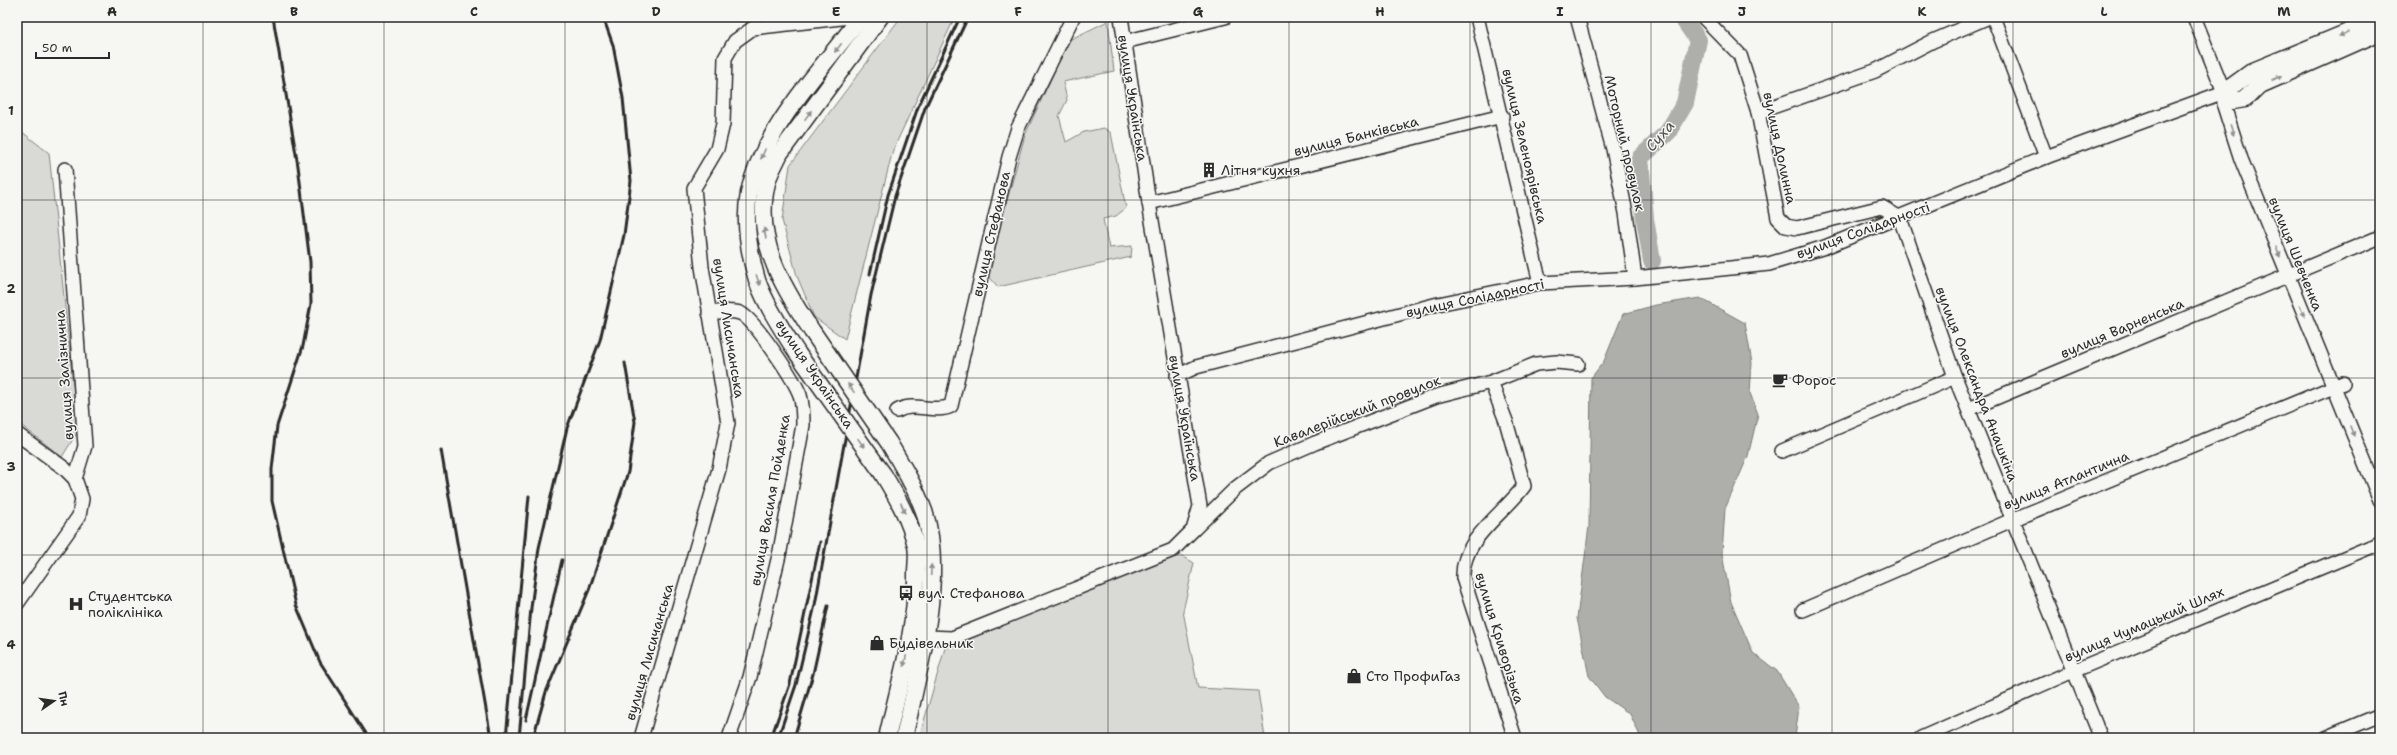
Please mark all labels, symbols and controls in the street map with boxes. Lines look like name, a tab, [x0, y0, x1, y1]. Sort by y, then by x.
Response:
text: A	[107, 3, 117, 20]
text: B	[290, 3, 298, 20]
text: C	[470, 3, 478, 20]
text: D	[651, 3, 661, 20]
text: E	[832, 3, 841, 20]
text: F	[1014, 3, 1022, 20]
text: G	[1193, 3, 1204, 20]
text: H	[1375, 3, 1385, 20]
text: I	[1556, 3, 1564, 20]
text: J	[1738, 3, 1746, 20]
text: K	[1918, 3, 1927, 20]
text: L	[2100, 3, 2108, 20]
text: M	[2277, 3, 2291, 20]
one-way arrow	[2337, 31, 2349, 37]
street label: вулиця Українська	[1114, 33, 1152, 163]
scale bar	[36, 34, 109, 60]
text: 50 m	[42, 40, 72, 56]
one-way arrow	[833, 42, 842, 53]
street label: вулиця Зеленоярівська	[1498, 67, 1552, 226]
street label: Моторний провулок	[1601, 73, 1650, 214]
one-way arrow	[2271, 75, 2282, 81]
street label: вулиця Долинна	[1759, 90, 1801, 206]
text: 1	[8, 102, 14, 119]
one-way arrow	[803, 110, 812, 121]
street label: вулиця Банківська	[1292, 112, 1420, 160]
water label: Суха	[1641, 116, 1679, 156]
one-way arrow	[2229, 124, 2235, 136]
one-way arrow	[760, 148, 766, 160]
building icon: Літня кухня	[1200, 161, 1218, 179]
place label: Літня кухня	[1221, 161, 1300, 179]
street label: вулиця Стефанова	[968, 169, 1014, 299]
street label: вулиця Шевченка	[2265, 194, 2327, 314]
street label: вулиця Солідарності	[1794, 197, 1932, 263]
one-way arrow	[762, 227, 768, 240]
one-way arrow	[2275, 246, 2281, 257]
street label: вулиця Лисичанська	[709, 257, 749, 400]
one-way arrow	[756, 275, 762, 287]
street label: вулиця Солідарності	[1404, 275, 1546, 321]
text: 2	[6, 280, 16, 297]
street label: вулиця Олександра Анашкіна	[1931, 284, 2023, 484]
street label: вулиця Варненська	[2058, 294, 2187, 362]
one-way arrow	[2300, 306, 2306, 318]
street label: вулиця Залізнична	[50, 309, 78, 441]
street label: вулиця Українська	[772, 316, 858, 432]
street label: вулиця Українська	[1165, 354, 1205, 483]
street label: Кавалерійський провулок	[1271, 371, 1444, 451]
cafe icon: Форос	[1771, 371, 1789, 389]
place label: Форос	[1792, 371, 1836, 389]
one-way arrow	[847, 383, 855, 393]
street label: вулиця Василя Пойденка	[746, 413, 794, 587]
one-way arrow	[2349, 426, 2355, 438]
one-way arrow	[857, 438, 865, 449]
street label: вулиця Атлантична	[2000, 446, 2132, 513]
text: 3	[6, 458, 16, 475]
one-way arrow	[900, 502, 906, 514]
one-way arrow	[927, 564, 934, 576]
street label: вулиця Криворізька	[1471, 570, 1529, 706]
street label: вулиця Лисичанська	[621, 581, 677, 722]
street label: вулиця Чумацький Шлях	[2062, 582, 2226, 666]
bus stop icon: вул. Стефанова	[897, 584, 915, 602]
place label: вул. Стефанова	[918, 584, 1025, 602]
place label: Студентська поліклініка	[88, 587, 173, 621]
hospital icon: Студентська поліклініка	[67, 595, 85, 613]
shop icon: Будівельник	[868, 634, 886, 652]
place label: Будівельник	[889, 634, 974, 652]
text: 4	[6, 636, 16, 653]
one-way arrow	[901, 655, 907, 667]
shop icon: Сто ПрофиГаз	[1345, 667, 1363, 685]
place label: Сто ПрофиГаз	[1366, 667, 1460, 685]
north arrow	[34, 681, 74, 721]
text: Пн	[54, 690, 72, 708]

